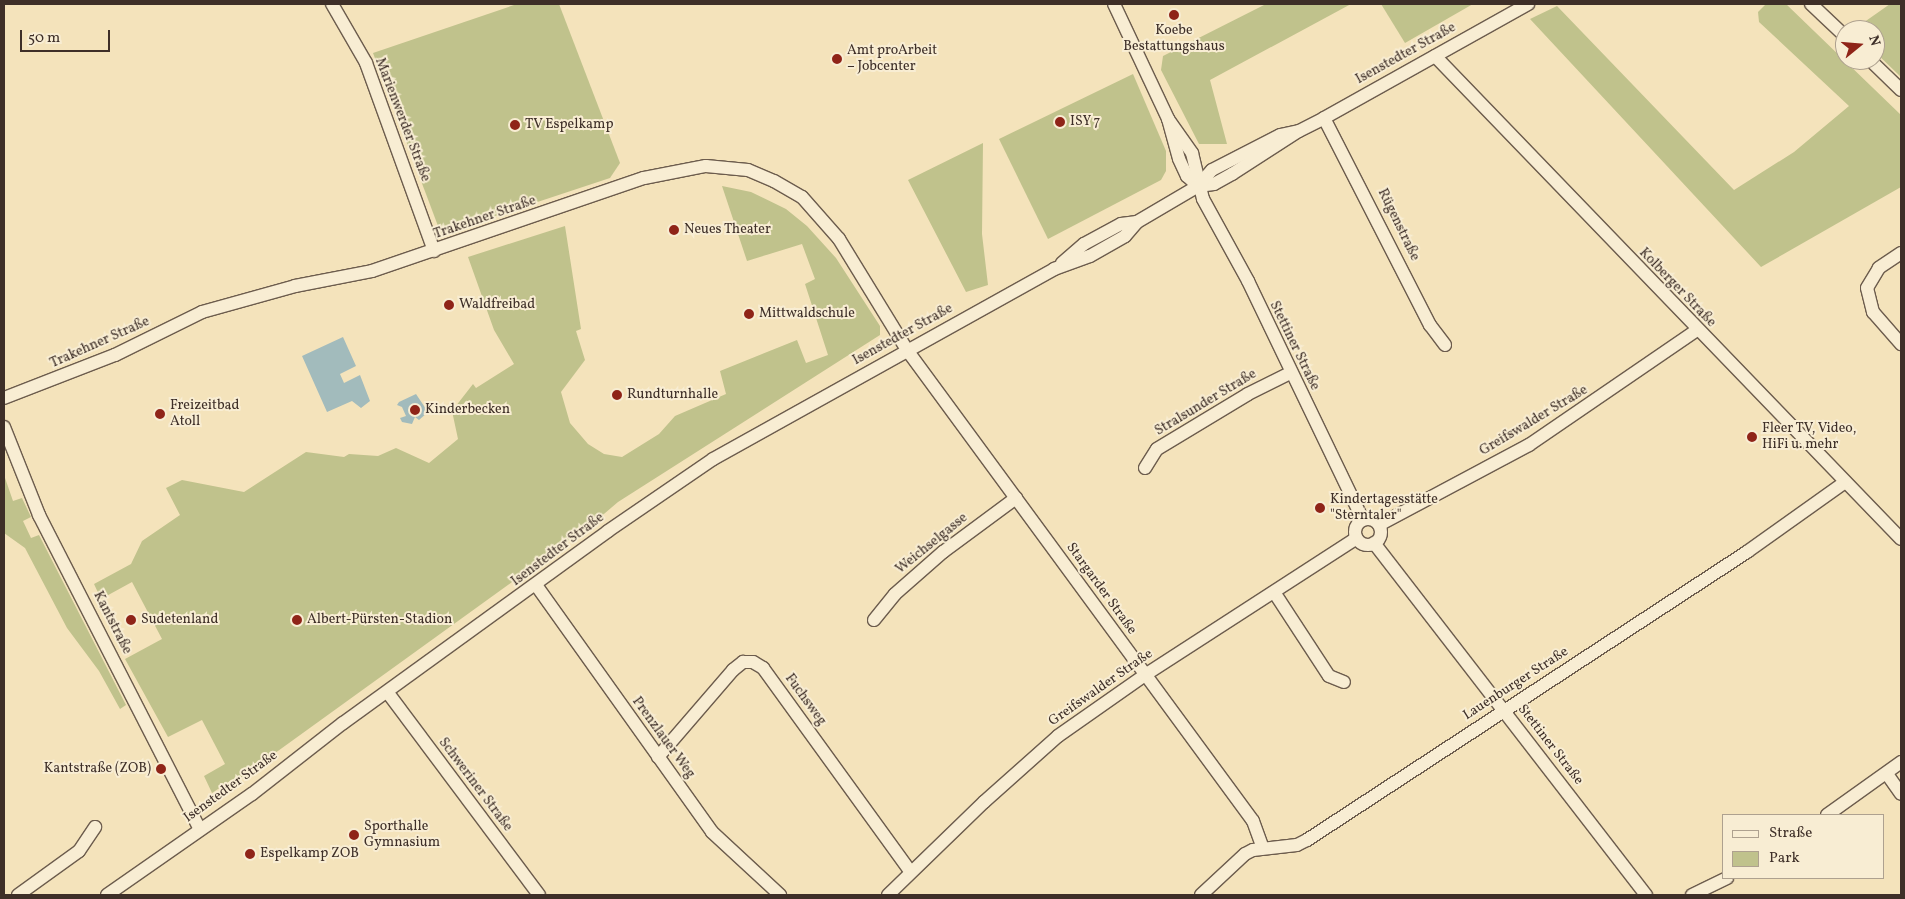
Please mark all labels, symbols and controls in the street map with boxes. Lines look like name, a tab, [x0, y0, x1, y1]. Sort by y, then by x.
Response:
marker: Koebe Bestattungshaus	[1168, 9, 1180, 21]
scale bar	[22, 20, 112, 52]
street label: Isenstedter Straße	[1353, 20, 1459, 88]
north arrow	[1835, 20, 1885, 70]
place label: Koebe Bestattungshaus	[1123, 23, 1225, 56]
text: 50 m	[28, 28, 60, 49]
text: N	[1863, 33, 1884, 48]
place label: Amt proArbeit – Jobcenter	[847, 43, 937, 75]
marker: Amt proArbeit – Jobcenter	[831, 53, 843, 65]
street label: Marienwerder Straße	[371, 56, 433, 184]
place label: ISY 7	[1070, 114, 1101, 130]
marker: ISY 7	[1054, 116, 1066, 128]
place label: TV Espelkamp	[525, 117, 614, 133]
marker: TV Espelkamp	[509, 119, 521, 131]
street label: Rügenstraße	[1373, 186, 1423, 264]
street label: Trakehner Straße	[432, 193, 538, 243]
place label: Neues Theater	[684, 222, 771, 238]
marker: Neues Theater	[668, 224, 680, 236]
street label: Kolberger Straße	[1635, 245, 1719, 331]
place label: Waldfreibad	[459, 297, 535, 313]
marker: Waldfreibad	[443, 299, 455, 311]
street label: Stettiner Straße	[1265, 299, 1323, 393]
street label: Isenstedter Straße	[850, 301, 956, 369]
place label: Mittwaldschule	[759, 306, 855, 322]
marker: Mittwaldschule	[743, 308, 755, 320]
street label: Trakehner Straße	[48, 314, 152, 372]
street label: Stralsunder Straße	[1152, 366, 1260, 440]
street label: Greifswalder Straße	[1477, 382, 1591, 460]
place label: Rundturnhalle	[627, 387, 718, 403]
marker: Rundturnhalle	[611, 389, 623, 401]
place label: Freizeitbad Atoll	[170, 398, 239, 431]
place label: Kinderbecken	[425, 402, 510, 418]
marker: Kinderbecken	[409, 404, 421, 416]
marker: Freizeitbad Atoll	[154, 408, 166, 420]
place label: Fleer TV, Video, HiFi u. mehr	[1762, 421, 1857, 454]
marker: Fleer TV, Video, HiFi u. mehr	[1746, 431, 1758, 443]
place label: Kindertagesstätte "Sterntaler"	[1330, 492, 1438, 524]
marker: Kindertagesstätte "Sterntaler"	[1314, 502, 1326, 514]
street label: Isenstedter Straße	[508, 510, 608, 590]
street label: Weichselgasse	[893, 510, 971, 578]
street label: Stargarder Straße	[1062, 540, 1140, 638]
street label: Kantstraße	[89, 589, 135, 657]
place label: Sudetenland	[141, 612, 218, 628]
place label: Albert-Pürsten-Stadion	[307, 612, 452, 628]
marker: Sudetenland	[125, 614, 137, 626]
marker: Albert-Pürsten-Stadion	[291, 614, 303, 626]
street label: Lauenburger Straße	[1460, 644, 1572, 724]
street label: Greifswalder Straße	[1046, 646, 1156, 730]
street label: Fuchsweg	[781, 671, 829, 729]
street label: Prenzlauer Weg	[628, 694, 698, 782]
street label: Stettiner Straße	[1513, 702, 1587, 788]
street label: Schweriner Straße	[434, 735, 516, 835]
street label: Isenstedter Straße	[181, 747, 281, 827]
place label: Kantstraße (ZOB)	[44, 761, 151, 777]
marker: Kantstraße (ZOB)	[155, 763, 167, 775]
legend	[1722, 814, 1885, 879]
place label: Sporthalle Gymnasium	[364, 819, 440, 852]
text: Straße	[1769, 823, 1812, 844]
marker: Sporthalle Gymnasium	[348, 829, 360, 841]
place label: Espelkamp ZOB	[260, 846, 359, 862]
marker: Espelkamp ZOB	[244, 848, 256, 860]
text: Park	[1769, 848, 1800, 869]

